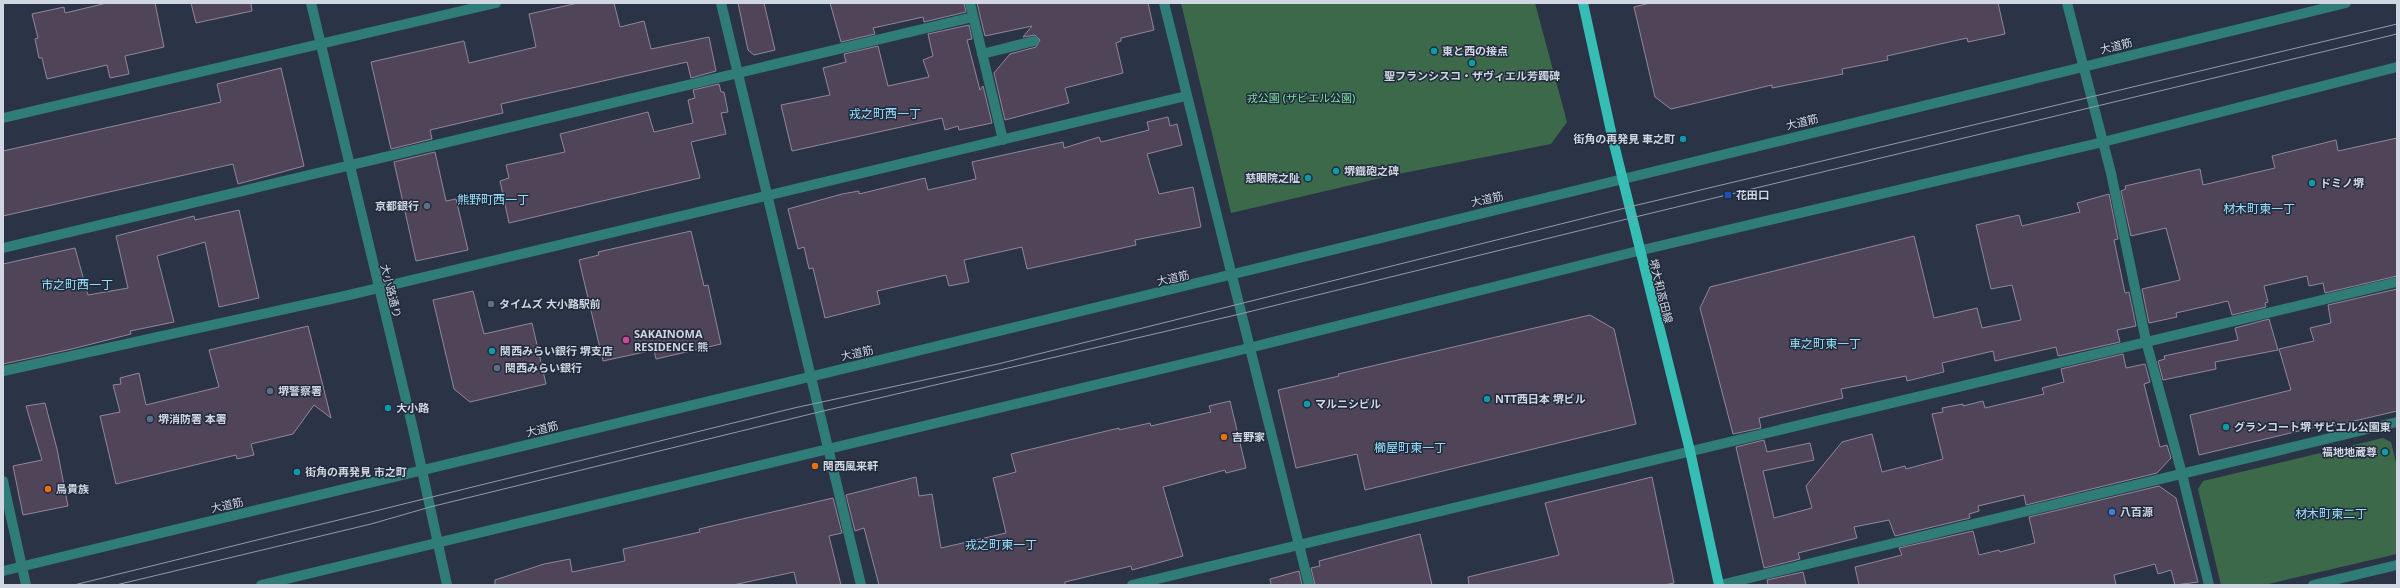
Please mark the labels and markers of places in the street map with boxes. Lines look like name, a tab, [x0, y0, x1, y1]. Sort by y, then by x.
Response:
place label: 東と西の接点	[1442, 43, 1508, 58]
marker: 東と西の接点	[1429, 46, 1439, 56]
marker: 聖フランシスコ・ザヴィエル芳躅碑	[1467, 58, 1477, 68]
place label: 聖フランシスコ・ザヴィエル芳躅碑	[1384, 68, 1560, 83]
place label: 街角の再発見 車之町	[1573, 131, 1675, 146]
marker: 街角の再発見 車之町	[1678, 134, 1688, 144]
place label: 堺鐡砲之碑	[1344, 163, 1399, 178]
marker: 堺鐡砲之碑	[1331, 166, 1341, 176]
place label: 慈眼院之阯	[1245, 170, 1300, 185]
marker: 慈眼院之阯	[1303, 173, 1313, 183]
place label: ドミノ堺	[2320, 175, 2365, 190]
marker: ドミノ堺	[2307, 178, 2317, 188]
place label: 花田口	[1736, 187, 1769, 202]
marker: 花田口	[1723, 190, 1733, 200]
place label: 京都銀行	[375, 198, 419, 213]
marker: 京都銀行	[422, 201, 432, 211]
place label: タイムズ 大小路駅前	[499, 296, 601, 311]
marker: タイムズ 大小路駅前	[486, 299, 496, 309]
place label: SAKAINOMA RESIDENCE 熊	[634, 326, 708, 354]
marker: SAKAINOMA RESIDENCE 熊	[621, 335, 631, 345]
place label: 関西みらい銀行 堺支店	[500, 343, 613, 358]
marker: 関西みらい銀行 堺支店	[487, 346, 497, 356]
place label: 関西みらい銀行	[505, 360, 582, 375]
marker: 関西みらい銀行	[492, 363, 502, 373]
place label: 堺警察署	[278, 383, 322, 398]
marker: 堺警察署	[265, 386, 275, 396]
place label: NTT西日本 堺ビル	[1495, 391, 1586, 406]
marker: NTT西日本 堺ビル	[1482, 394, 1492, 404]
place label: マルニシビル	[1315, 396, 1381, 411]
marker: マルニシビル	[1302, 399, 1312, 409]
place label: 大小路	[396, 400, 430, 415]
marker: 大小路	[383, 403, 393, 413]
place label: 堺消防署 本署	[158, 411, 227, 426]
marker: 堺消防署 本署	[145, 414, 155, 424]
place label: グランコート堺 ザビエル公園東	[2234, 419, 2391, 434]
marker: グランコート堺 ザビエル公園東	[2221, 422, 2231, 432]
place label: 吉野家	[1232, 429, 1265, 444]
marker: 吉野家	[1219, 432, 1229, 442]
place label: 福地地蔵尊	[2322, 444, 2377, 459]
marker: 福地地蔵尊	[2380, 447, 2390, 457]
place label: 関西風来軒	[823, 458, 878, 473]
marker: 関西風来軒	[810, 461, 820, 471]
place label: 街角の再発見 市之町	[305, 464, 407, 479]
marker: 街角の再発見 市之町	[292, 467, 302, 477]
place label: 鳥貴族	[56, 481, 89, 496]
marker: 鳥貴族	[43, 484, 53, 494]
place label: 八百源	[2120, 504, 2153, 519]
marker: 八百源	[2107, 507, 2117, 517]

